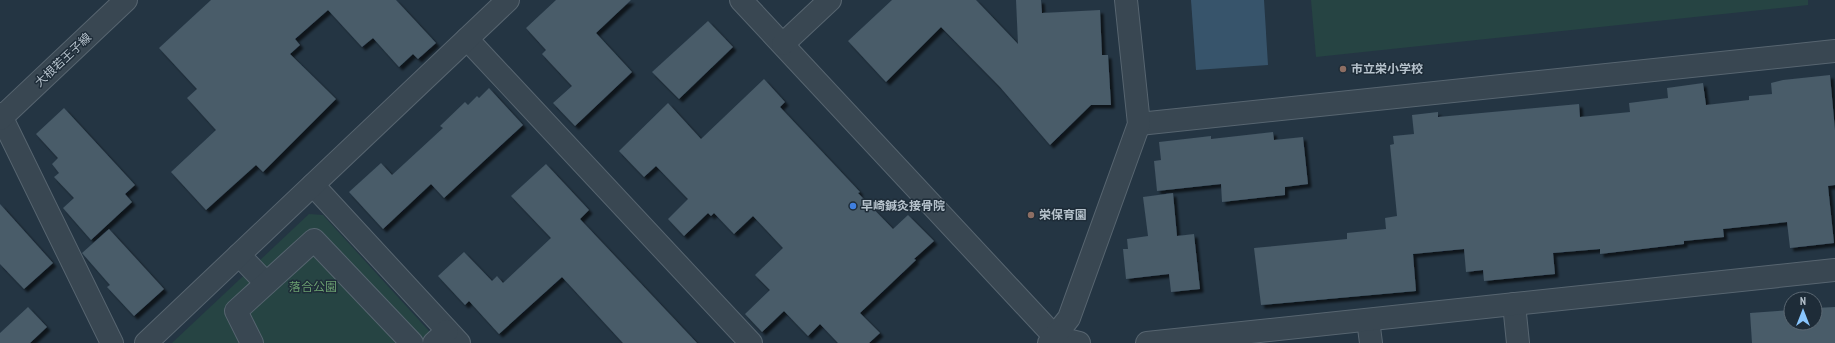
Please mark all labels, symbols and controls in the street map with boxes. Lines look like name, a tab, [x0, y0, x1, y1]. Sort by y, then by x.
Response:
street label: 大根若王子線	[31, 30, 94, 90]
place label: 市立栄小学校	[1351, 61, 1423, 76]
marker: 市立栄小学校	[1338, 64, 1348, 74]
place label: 早崎鍼灸接骨院	[861, 198, 945, 213]
marker: 早崎鍼灸接骨院	[848, 201, 858, 211]
place label: 栄保育園	[1039, 207, 1087, 222]
marker: 栄保育園	[1026, 210, 1036, 220]
park label: 落合公園	[289, 279, 337, 294]
north arrow	[1783, 291, 1823, 331]
text: N	[1800, 294, 1806, 308]

